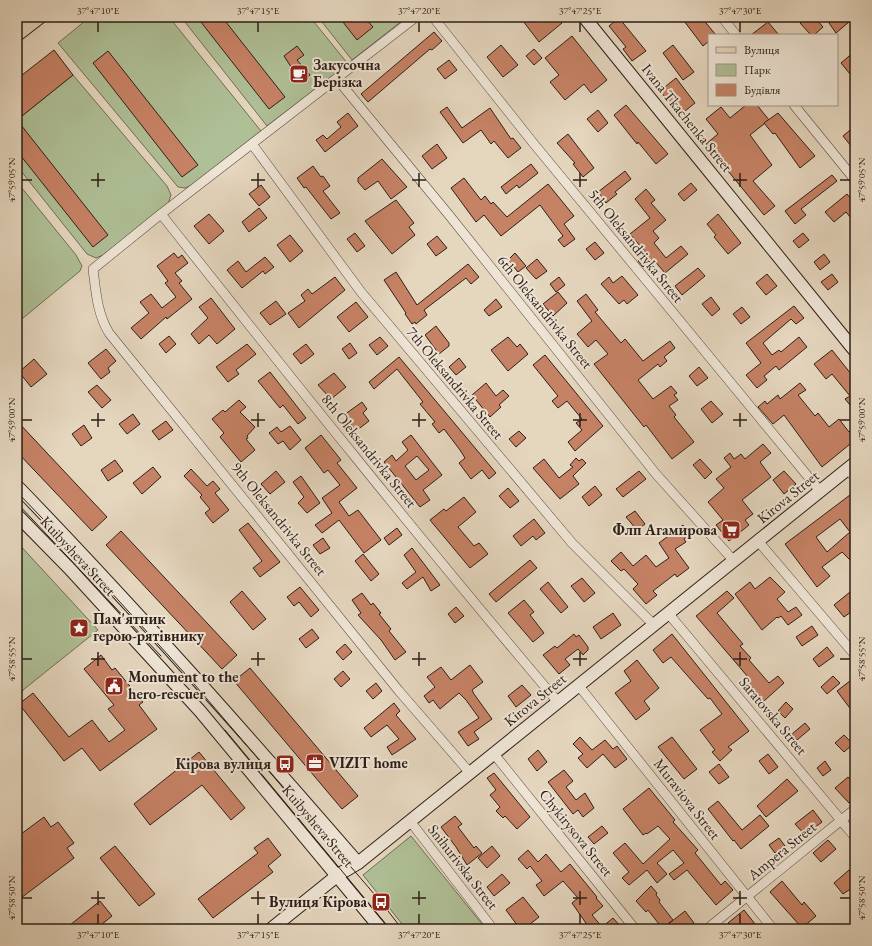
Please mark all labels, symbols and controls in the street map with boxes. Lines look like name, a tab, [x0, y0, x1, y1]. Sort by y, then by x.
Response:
text: 37°47'10"E	[77, 4, 120, 17]
text: 37°47'15"E	[237, 4, 280, 17]
text: 37°47'20"E	[398, 4, 441, 17]
text: 37°47'25"E	[559, 4, 602, 17]
text: 37°47'30"E	[719, 4, 762, 17]
legend	[708, 34, 838, 106]
text: Вулиця	[744, 42, 780, 58]
place label: Закусочна Берізка	[313, 55, 381, 91]
street label: Ivana Tkachenka Street	[638, 60, 737, 176]
text: Парк	[744, 62, 771, 78]
cafe icon: Закусочна Берізка	[288, 63, 310, 85]
text: Будівля	[744, 82, 781, 98]
text: 47°59'05"N	[5, 157, 18, 202]
text: 47°59'05"N	[855, 157, 868, 202]
street label: 5th Oleksandrivka Street	[585, 185, 688, 307]
street label: 6th Oleksandrivka Street	[494, 251, 597, 373]
street label: 7th Oleksandrivka Street	[403, 323, 508, 443]
street label: 8th Oleksandrivka Street	[318, 390, 421, 512]
text: 47°59'00"N	[5, 397, 18, 442]
text: 47°59'00"N	[855, 397, 868, 442]
street label: 9th Oleksandrivka Street	[228, 458, 331, 580]
street label: Kirova Street	[753, 466, 823, 527]
street label: Kuibysheva Street	[36, 512, 120, 600]
supermarket icon: Флп Агамирова	[720, 519, 742, 541]
place label: Флп Агамирова	[613, 520, 717, 539]
place label: Пам'ятник герою-рятівнику	[93, 609, 205, 645]
place icon: Пам'ятник герою-рятівнику	[68, 617, 90, 639]
text: 47°58'55"N	[5, 636, 18, 681]
text: 47°58'55"N	[855, 636, 868, 681]
place label: Monument to the hero-rescuer	[128, 667, 239, 703]
street label: Kirova Street	[500, 669, 570, 730]
street label: Saratovska Street	[735, 673, 812, 759]
public building icon: Monument to the hero-rescuer	[103, 675, 125, 697]
office icon: VIZIT home	[304, 752, 326, 774]
bus stop icon: Кірова вулиця	[274, 753, 296, 775]
place label: VIZIT home	[329, 753, 408, 772]
place label: Кірова вулиця	[175, 754, 271, 773]
street label: Muraviova Street	[650, 754, 725, 843]
street label: Kuibysheva Street	[278, 780, 359, 871]
street label: Chykirysova Street	[535, 785, 618, 880]
street label: Ampera Street	[743, 817, 820, 885]
street label: Snihurivska Street	[424, 820, 503, 913]
text: 47°58'50"N	[5, 875, 18, 920]
text: 47°58'50"N	[855, 875, 868, 920]
bus stop icon: Вулиця Кірова	[370, 891, 392, 913]
place label: Вулиця Кірова	[269, 892, 367, 911]
text: 37°47'10"E	[77, 928, 120, 941]
text: 37°47'15"E	[237, 928, 280, 941]
text: 37°47'20"E	[398, 928, 441, 941]
text: 37°47'25"E	[559, 928, 602, 941]
text: 37°47'30"E	[719, 928, 762, 941]

